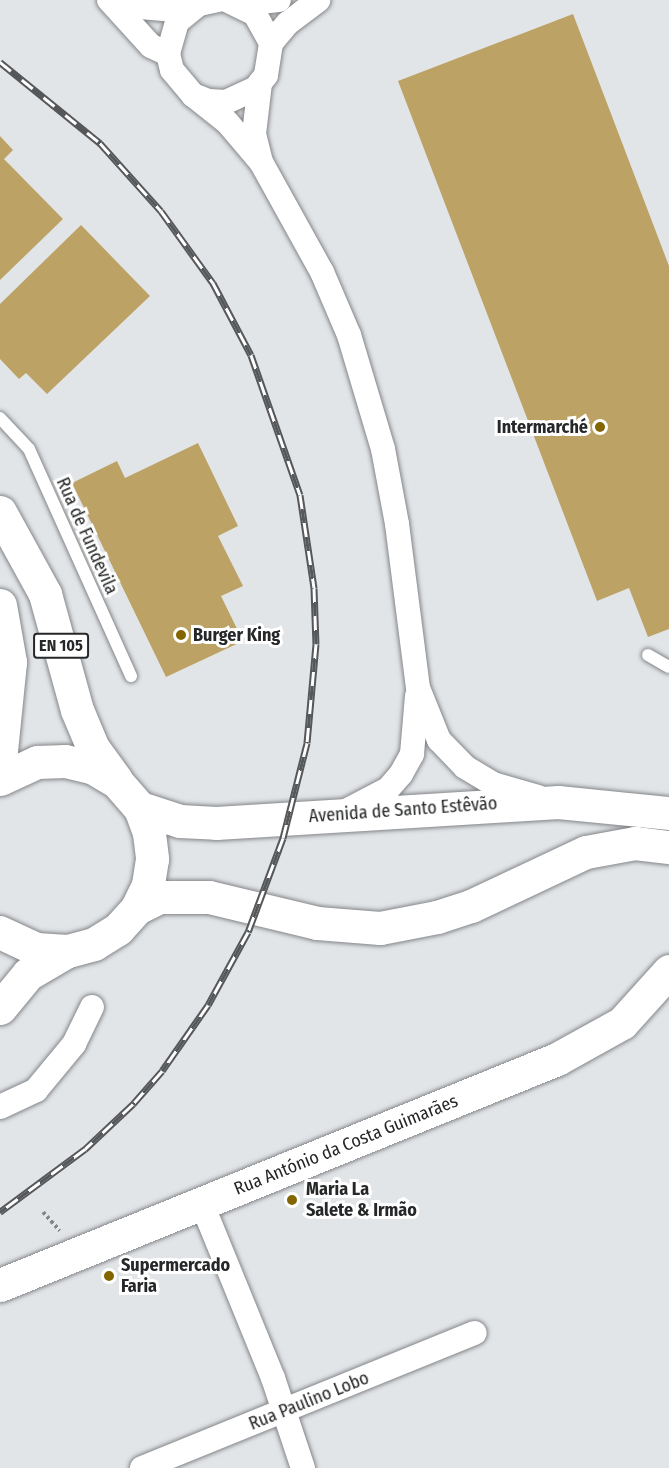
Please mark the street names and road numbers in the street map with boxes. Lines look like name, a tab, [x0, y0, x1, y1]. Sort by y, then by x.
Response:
street label: Rua de Fundevila	[52, 474, 122, 598]
road number: EN 105	[32, 633, 90, 659]
street label: Avenida de Santo Estêvão	[308, 793, 498, 827]
street label: Rua António da Costa Guimarães	[231, 1090, 461, 1200]
street label: Rua Paulino Lobo	[246, 1367, 372, 1435]

